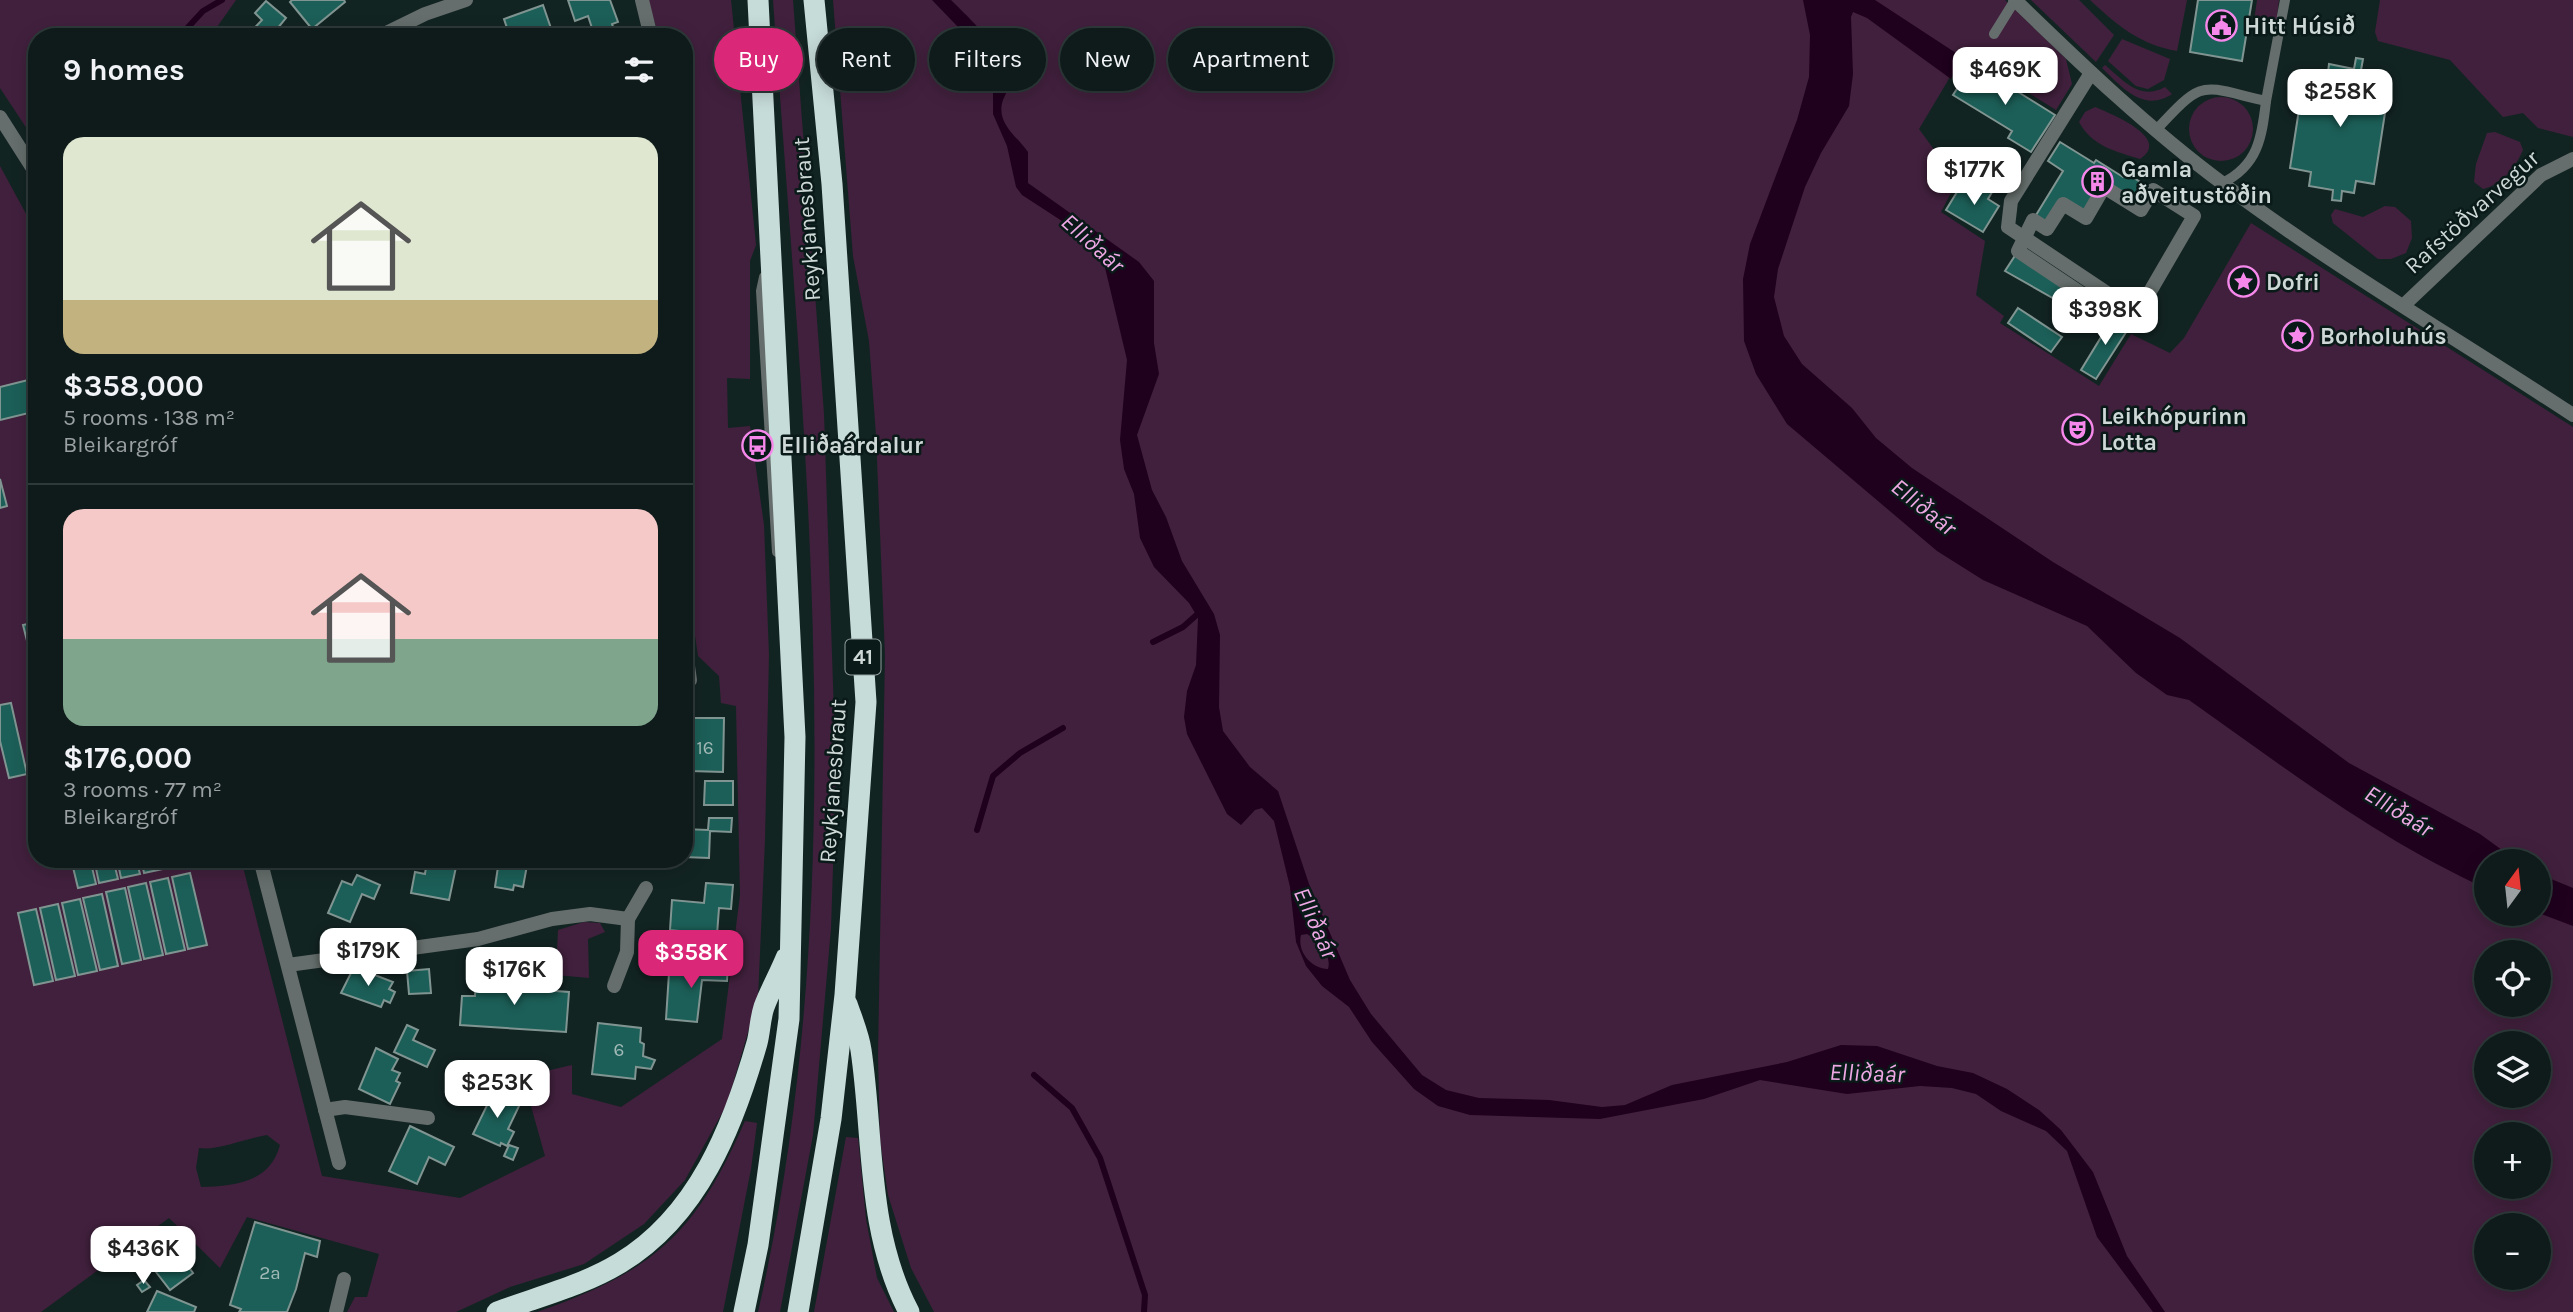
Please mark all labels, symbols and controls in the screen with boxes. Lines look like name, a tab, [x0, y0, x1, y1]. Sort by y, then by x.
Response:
public building icon: Hitt Húsið	[2204, 9, 2238, 43]
place label: Hitt Húsið	[2244, 13, 2355, 40]
chip: Buy	[714, 28, 803, 91]
chip: Rent	[817, 28, 915, 91]
chip: Filters	[929, 28, 1046, 91]
chip: New	[1060, 28, 1154, 91]
chip: Apartment	[1168, 28, 1333, 91]
pin: $469K	[1956, 48, 2054, 107]
icon: filters	[620, 51, 658, 89]
text: 9 homes	[63, 52, 185, 88]
text: $469K	[1969, 56, 2041, 83]
pin: $258K	[2291, 69, 2389, 129]
text: $258K	[2303, 78, 2377, 105]
street label: Reykjanesbraut	[788, 136, 826, 302]
street label: Rafstöðvarvegur	[2399, 144, 2545, 279]
pin: $177K	[1925, 148, 2023, 207]
text: $177K	[1943, 156, 2005, 183]
place label: Gamla aðveitustöðin	[2121, 156, 2272, 209]
building icon: Gamla aðveitustöðin	[2081, 165, 2115, 199]
icon: home	[298, 183, 424, 309]
water label: Elliðaár	[1056, 207, 1131, 279]
place icon: Dofri	[2226, 265, 2260, 299]
place label: Dofri	[2266, 269, 2320, 296]
pin: $398K	[2056, 288, 2154, 347]
text: $398K	[2068, 296, 2142, 323]
place icon: Borholuhús	[2280, 319, 2314, 353]
place label: Borholuhús	[2320, 323, 2447, 350]
text: $358,000	[63, 368, 204, 404]
place label: Leikhópurinn Lotta	[2101, 403, 2247, 456]
text: 5 rooms · 138 m²	[63, 404, 235, 431]
theatre icon: Leikhópurinn Lotta	[2061, 412, 2095, 446]
bus stop icon: Elliðaárdalur	[741, 428, 775, 462]
text: Bleikargróf	[63, 431, 178, 458]
place label: Elliðaárdalur	[781, 432, 923, 459]
water label: Elliðaár	[1886, 472, 1963, 542]
icon: home	[298, 555, 424, 681]
road number: 41	[846, 640, 880, 674]
street label: Reykjanesbraut	[814, 698, 852, 864]
house number: 16	[696, 737, 714, 759]
text: $176,000	[63, 740, 192, 776]
text: 3 rooms · 77 m²	[63, 776, 222, 803]
water label: Elliðaár	[2360, 779, 2439, 843]
text: Bleikargróf	[63, 803, 178, 830]
north arrow	[2474, 849, 2552, 926]
map controls	[2474, 849, 2551, 1290]
water label: Elliðaár	[1288, 883, 1344, 964]
pin: $179K	[319, 928, 417, 988]
pin: $358K	[642, 930, 740, 990]
text: $179K	[336, 937, 400, 964]
text: $358K	[654, 939, 728, 966]
button: locate	[2474, 940, 2551, 1017]
pin: $176K	[465, 948, 563, 1007]
text: $176K	[482, 956, 546, 983]
button: layers	[2474, 1031, 2551, 1108]
house number: 6	[614, 1039, 624, 1061]
water label: Elliðaár	[1829, 1058, 1906, 1088]
pin: $253K	[448, 1060, 546, 1120]
text: $253K	[461, 1069, 533, 1096]
button: +	[2474, 1122, 2551, 1199]
button: −	[2474, 1213, 2551, 1290]
pin: $436K	[94, 1226, 192, 1286]
text: $436K	[107, 1235, 179, 1262]
house number: 2a	[259, 1262, 281, 1284]

